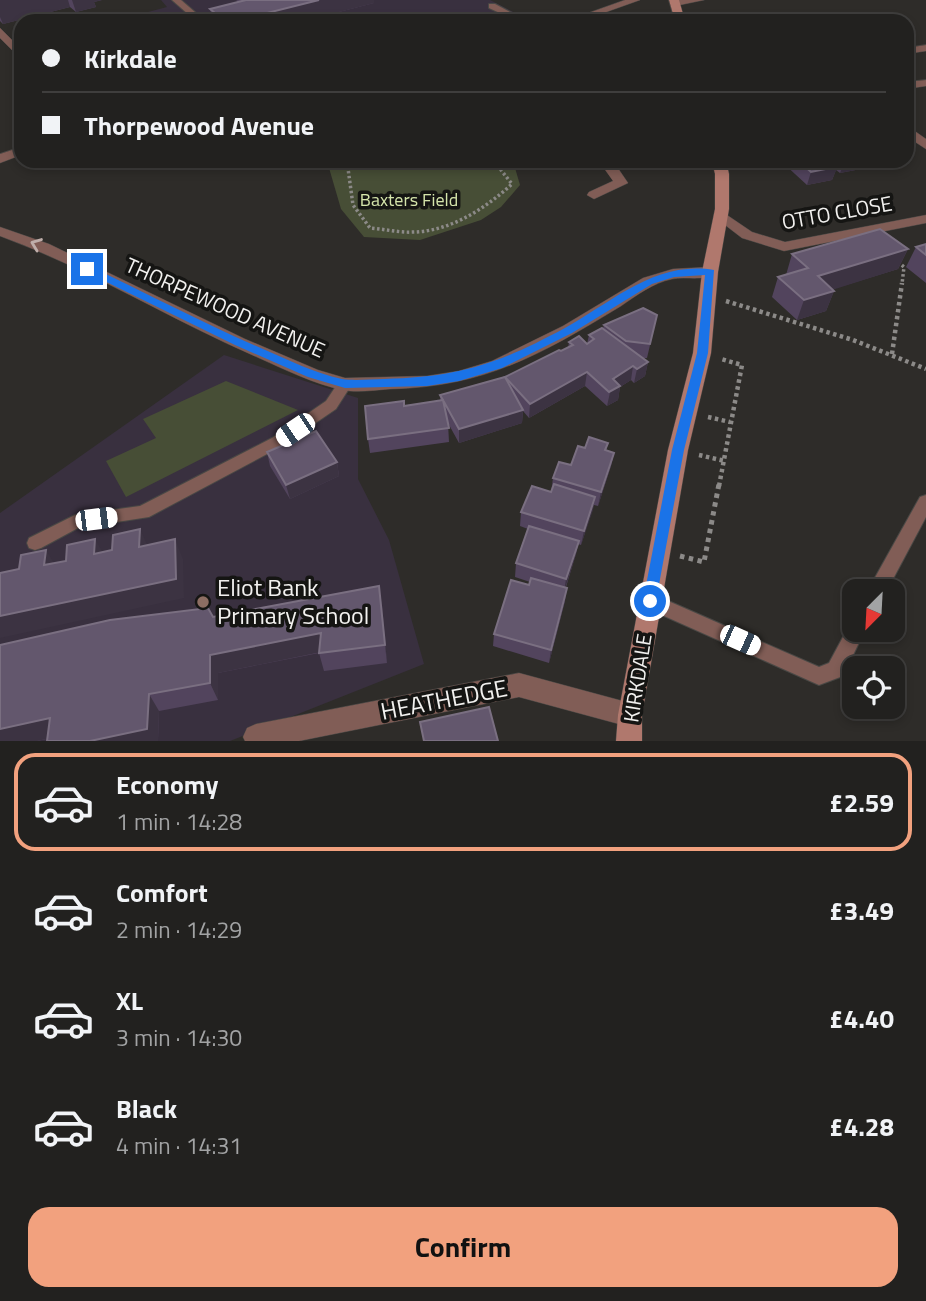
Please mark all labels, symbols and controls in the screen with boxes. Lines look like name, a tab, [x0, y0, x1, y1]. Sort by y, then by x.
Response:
text: Kirkdale	[84, 39, 177, 78]
text: Thorpewood Avenue	[84, 106, 314, 145]
park label: Baxters Field	[360, 186, 458, 213]
street label: OTTO CLOSE	[779, 187, 895, 237]
one-way arrow	[31, 239, 43, 253]
street label: THORPEWOOD AVENUE	[120, 249, 330, 366]
route end	[71, 253, 103, 285]
car	[272, 410, 319, 450]
car	[74, 506, 119, 532]
place label: Eliot Bank Primary School	[217, 569, 369, 633]
north arrow	[842, 579, 905, 642]
map controls	[842, 579, 905, 719]
route start	[634, 585, 666, 617]
marker: Eliot Bank Primary School	[195, 594, 211, 610]
car	[717, 622, 764, 658]
street label: KIRKDALE	[614, 631, 660, 725]
button: locate	[842, 656, 905, 719]
street label: HEATHEDGE	[377, 669, 510, 729]
text: Economy	[116, 765, 218, 804]
icon: car	[32, 771, 95, 834]
text: £2.59	[829, 783, 894, 822]
text: 1 min · 14:28	[116, 804, 242, 839]
text: Comfort	[116, 873, 208, 912]
icon: car	[32, 879, 95, 942]
text: £3.49	[829, 891, 894, 930]
text: 2 min · 14:29	[116, 912, 242, 947]
text: XL	[116, 981, 143, 1020]
icon: car	[32, 987, 95, 1050]
text: £4.40	[829, 999, 894, 1038]
text: 3 min · 14:30	[116, 1020, 242, 1055]
text: Black	[116, 1089, 177, 1128]
icon: car	[32, 1095, 95, 1158]
text: £4.28	[829, 1107, 894, 1146]
text: 4 min · 14:31	[116, 1128, 242, 1163]
button: Confirm	[28, 1207, 898, 1287]

